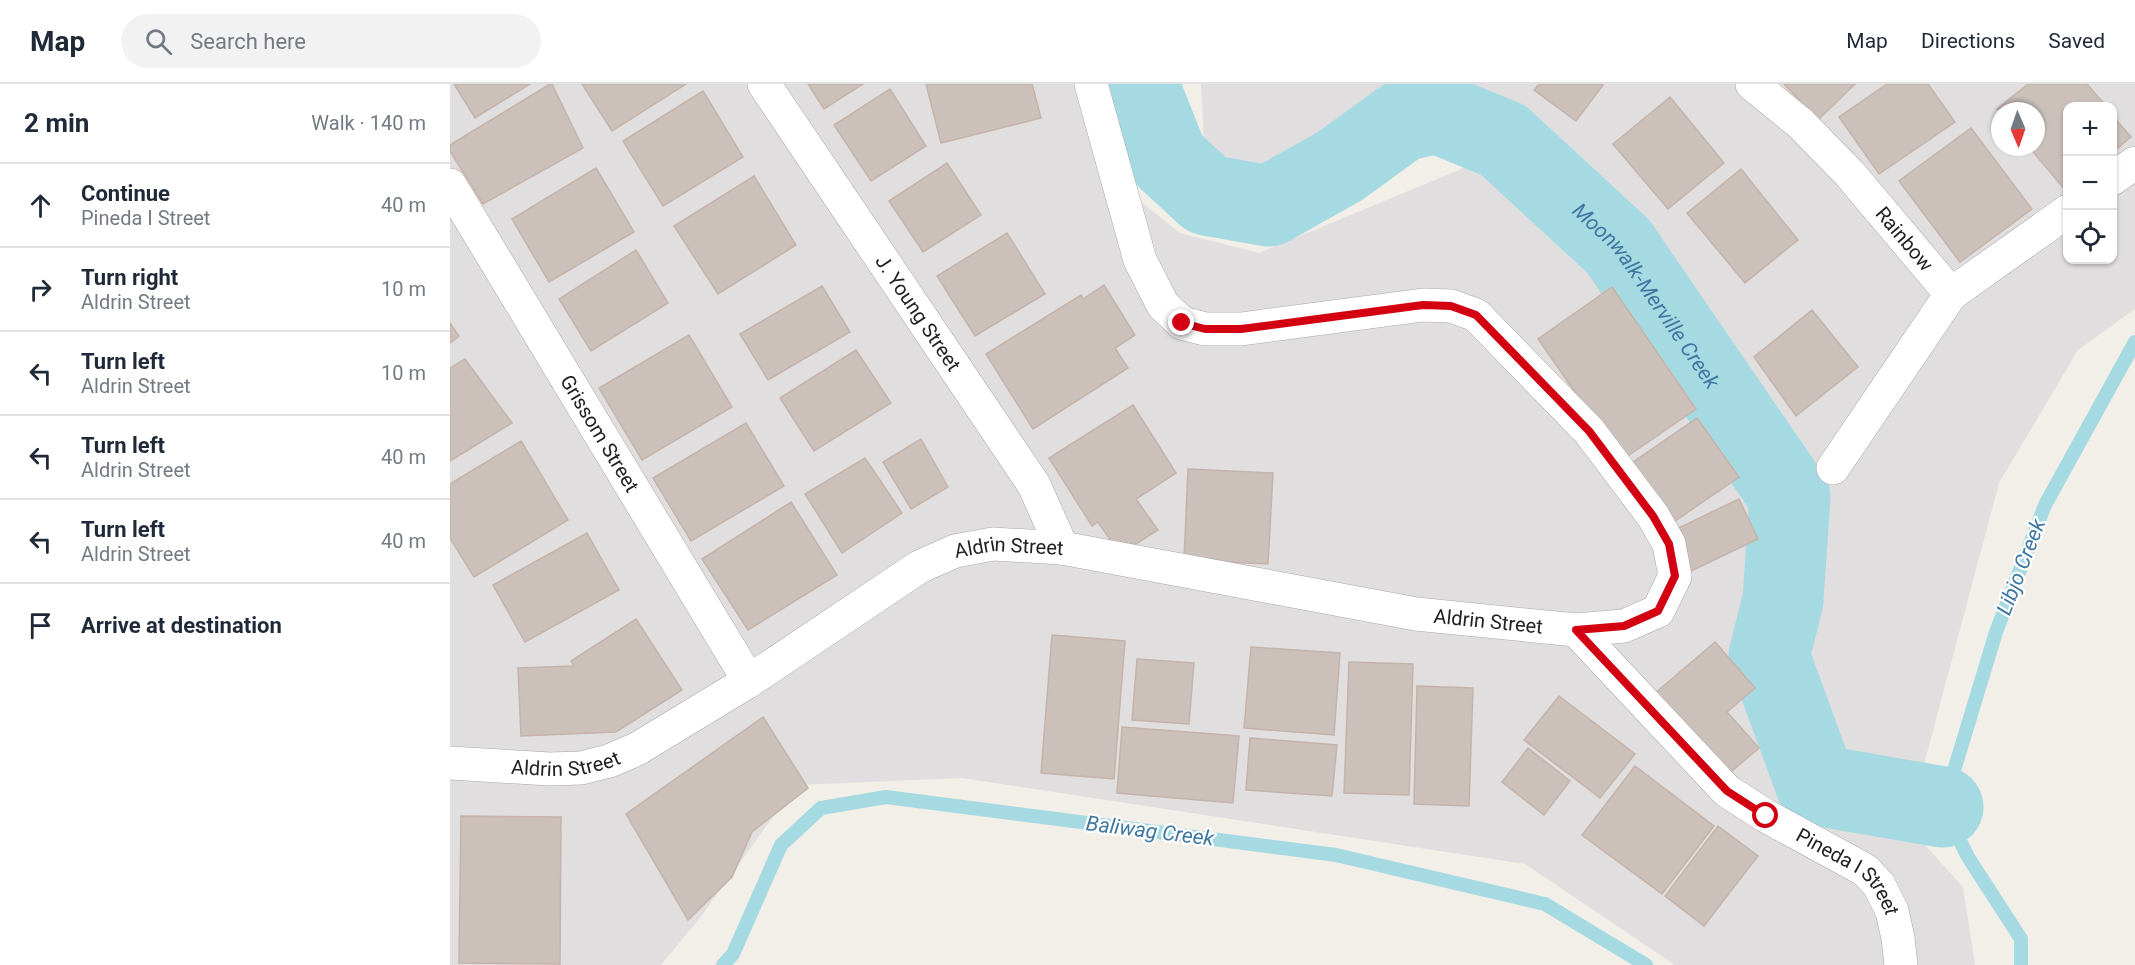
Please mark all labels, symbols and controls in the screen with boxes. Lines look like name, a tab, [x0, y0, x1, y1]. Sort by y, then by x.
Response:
search box	[121, 14, 541, 68]
text: Map	[30, 25, 85, 58]
icon: search	[142, 25, 175, 58]
text: Search here	[190, 29, 306, 54]
text: Map	[1846, 29, 1888, 53]
text: Directions	[1921, 29, 2015, 53]
text: Saved	[2048, 29, 2105, 53]
north arrow	[1991, 102, 2045, 156]
map controls	[2063, 102, 2117, 264]
button: +	[2063, 102, 2117, 156]
text: 2 min	[24, 108, 89, 138]
text: Walk · 140 m	[311, 111, 426, 135]
button: −	[2063, 156, 2117, 210]
text: Continue	[81, 181, 170, 206]
icon: ahead	[24, 189, 57, 222]
text: 40 m	[381, 193, 426, 217]
water label: Moonwalk-Merville Creek	[1568, 198, 1725, 394]
street label: Rainbow	[1871, 202, 1938, 276]
text: Pineda I Street	[81, 206, 210, 230]
button: locate	[2063, 210, 2117, 264]
street label: J. Young Street	[870, 250, 966, 376]
text: Turn right	[81, 265, 178, 290]
icon: right	[24, 273, 57, 306]
text: 10 m	[381, 277, 426, 301]
text: Aldrin Street	[81, 290, 191, 314]
route end	[1168, 309, 1194, 335]
text: Turn left	[81, 349, 165, 374]
icon: left	[24, 357, 57, 390]
text: 10 m	[381, 361, 426, 385]
street label: Grissom Street	[555, 370, 644, 496]
text: Aldrin Street	[81, 374, 191, 398]
text: Turn left	[81, 433, 165, 458]
icon: left	[24, 441, 57, 474]
text: 40 m	[381, 445, 426, 469]
text: Aldrin Street	[81, 458, 191, 482]
water label: Libjo Creek	[1992, 515, 2051, 618]
text: Turn left	[81, 517, 165, 542]
icon: left	[24, 525, 57, 558]
text: 40 m	[381, 529, 426, 553]
street label: Aldrin Street	[952, 532, 1064, 563]
text: Aldrin Street	[81, 542, 191, 566]
street label: Aldrin Street	[1432, 604, 1544, 639]
icon: arrive	[24, 609, 57, 642]
text: Arrive at destination	[81, 613, 282, 638]
street label: Aldrin Street	[510, 746, 624, 781]
route start	[1752, 802, 1778, 828]
water label: Baliwag Creek	[1085, 811, 1216, 851]
street label: Pineda I Street	[1792, 823, 1904, 917]

